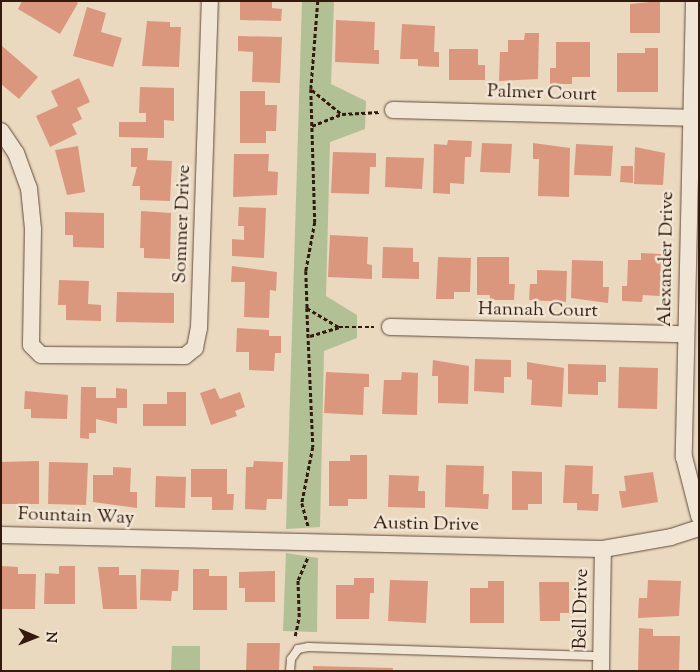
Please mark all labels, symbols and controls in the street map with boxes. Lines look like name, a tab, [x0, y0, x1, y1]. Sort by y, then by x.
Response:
street label: Palmer Court	[487, 81, 597, 107]
street label: Sommer Drive	[170, 164, 196, 284]
street label: Alexander Drive	[654, 191, 680, 327]
street label: Hannah Court	[478, 299, 598, 323]
street label: Fountain Way	[17, 504, 135, 530]
street label: Austin Drive	[373, 513, 479, 537]
street label: Bell Drive	[570, 568, 594, 650]
north arrow	[10, 612, 60, 662]
text: N	[40, 631, 60, 643]

